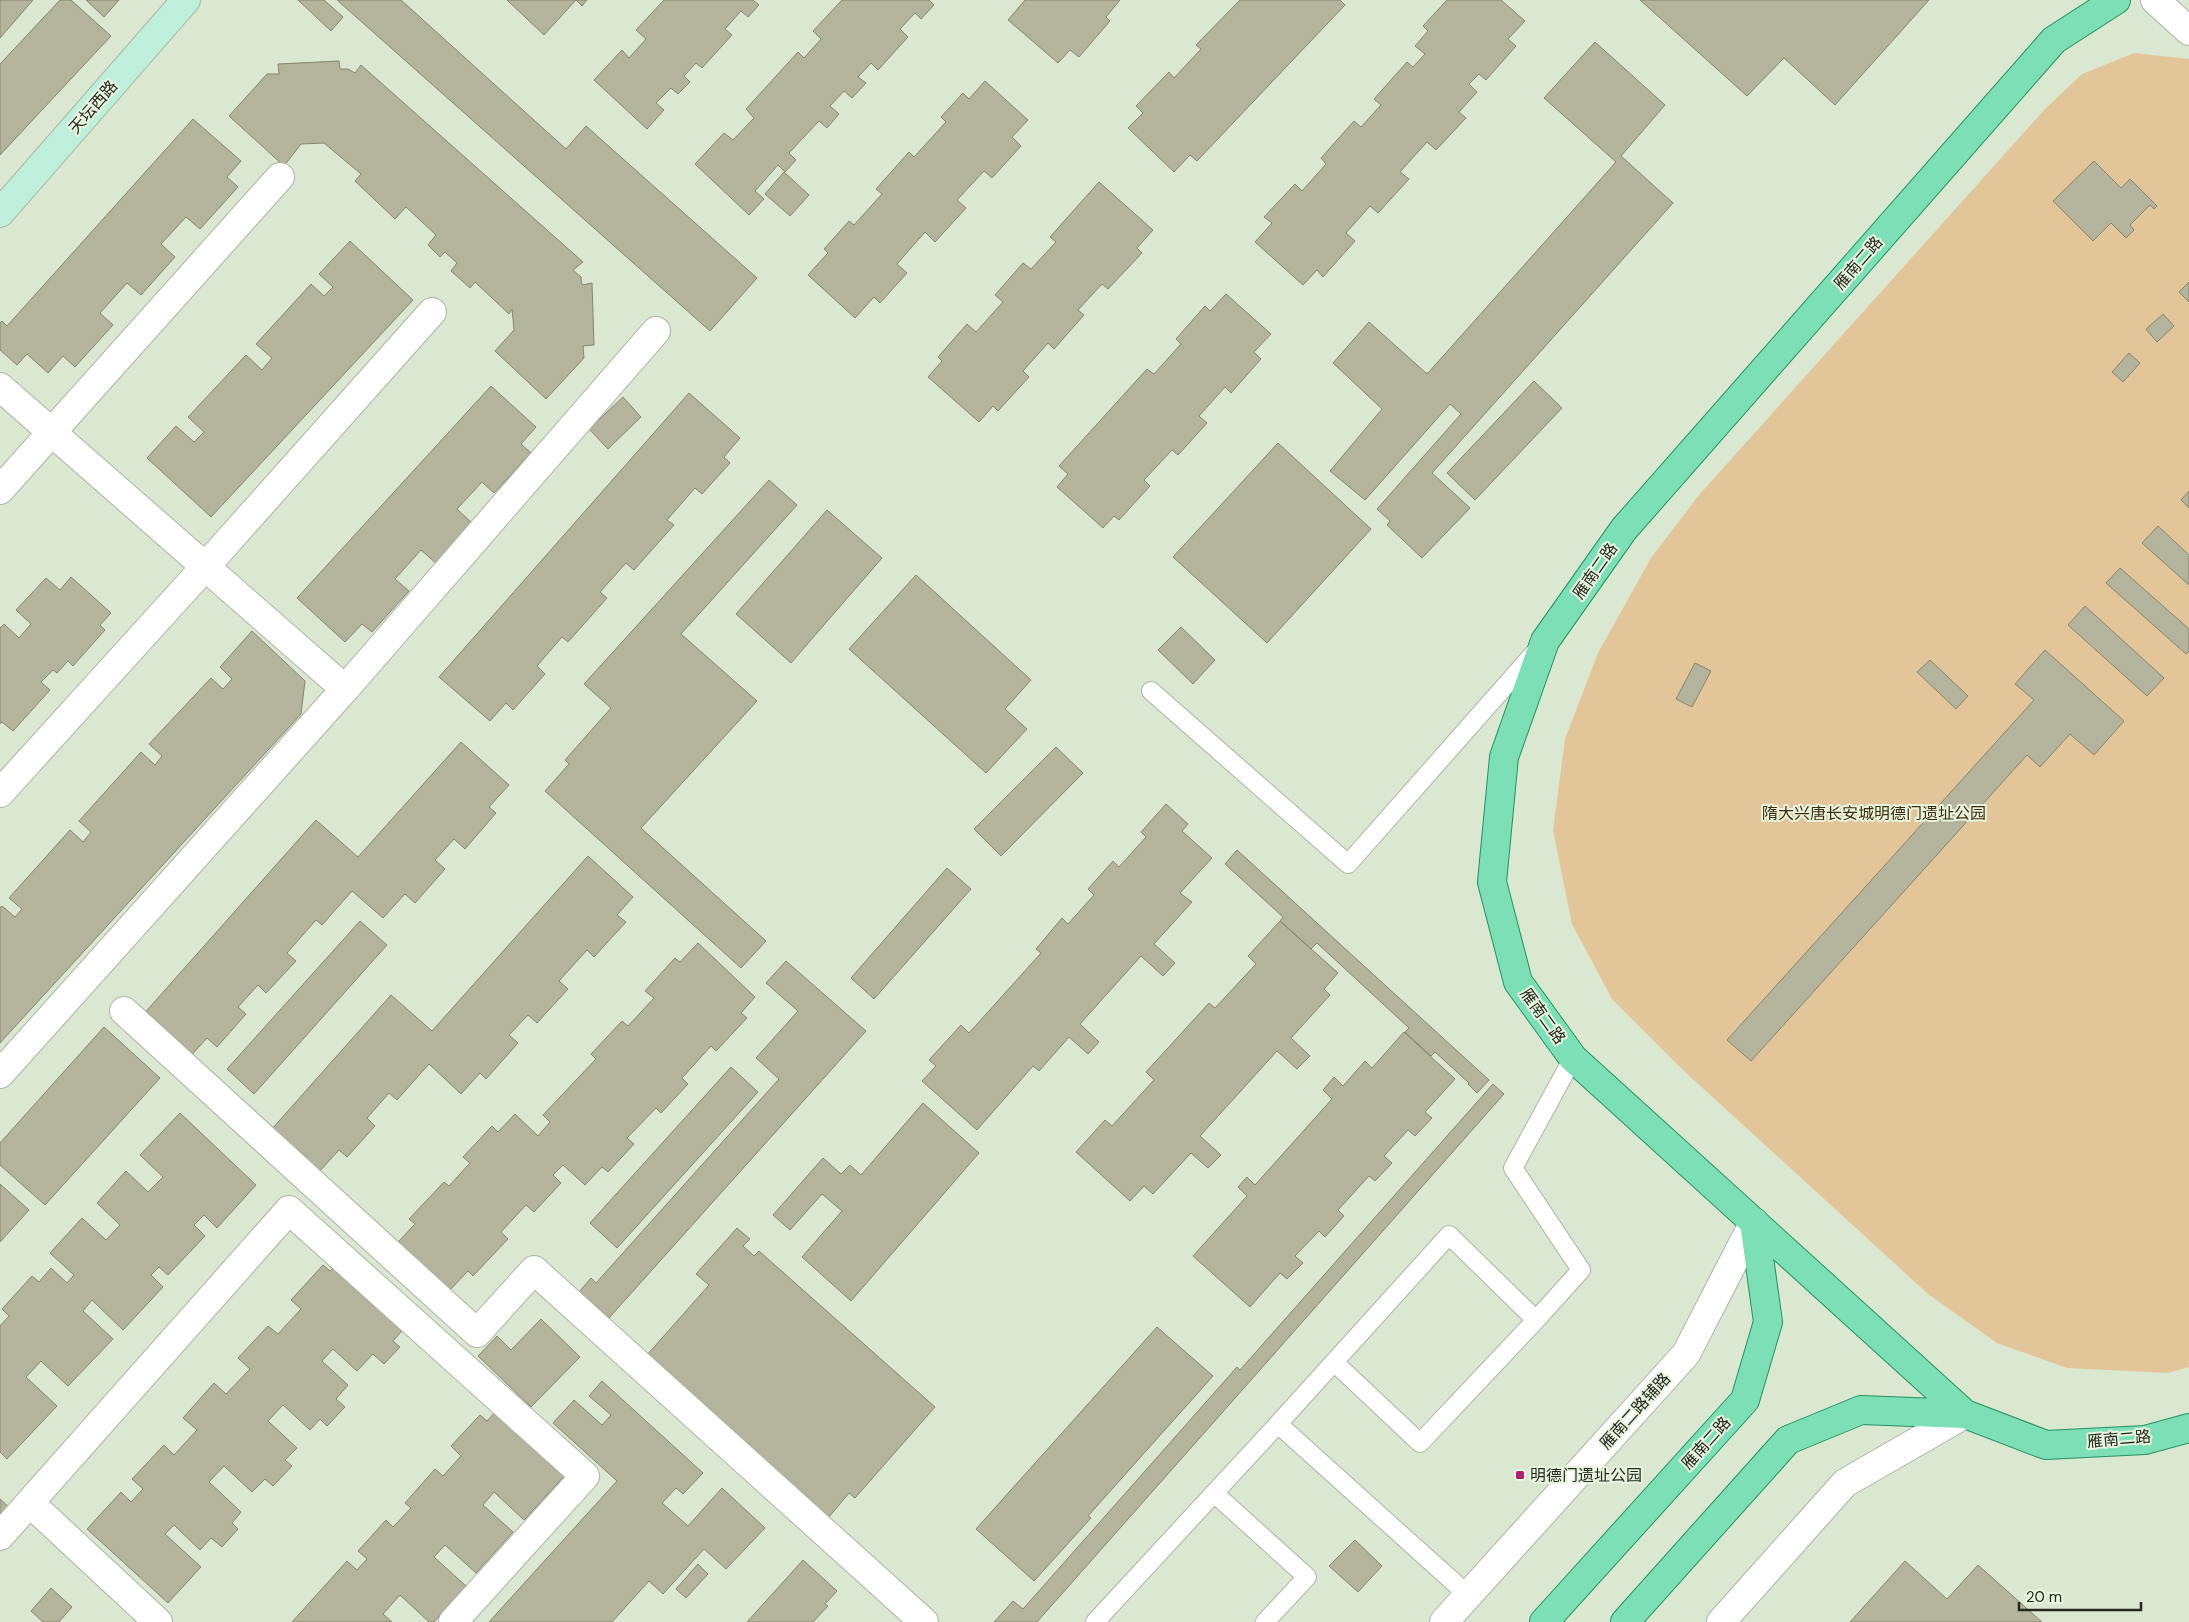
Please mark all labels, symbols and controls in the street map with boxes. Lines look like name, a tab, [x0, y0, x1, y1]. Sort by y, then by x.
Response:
street label: 天坛西路	[64, 76, 122, 138]
street label: 雁南二路	[1829, 232, 1887, 294]
street label: 雁南二路	[1568, 539, 1622, 603]
park label: 隋大兴唐长安城明德门遗址公园	[1762, 803, 1986, 824]
street label: 雁南二路	[1516, 984, 1570, 1048]
street label: 雁南二路辅路	[1595, 1368, 1675, 1454]
street label: 雁南二路	[1677, 1412, 1735, 1474]
street label: 雁南二路	[2086, 1426, 2152, 1452]
place label: 明德门遗址公园	[1530, 1465, 1642, 1486]
marker: 明德门遗址公园	[1514, 1469, 1526, 1481]
scale bar	[2019, 1580, 2142, 1612]
text: 20 m	[2026, 1587, 2062, 1607]

